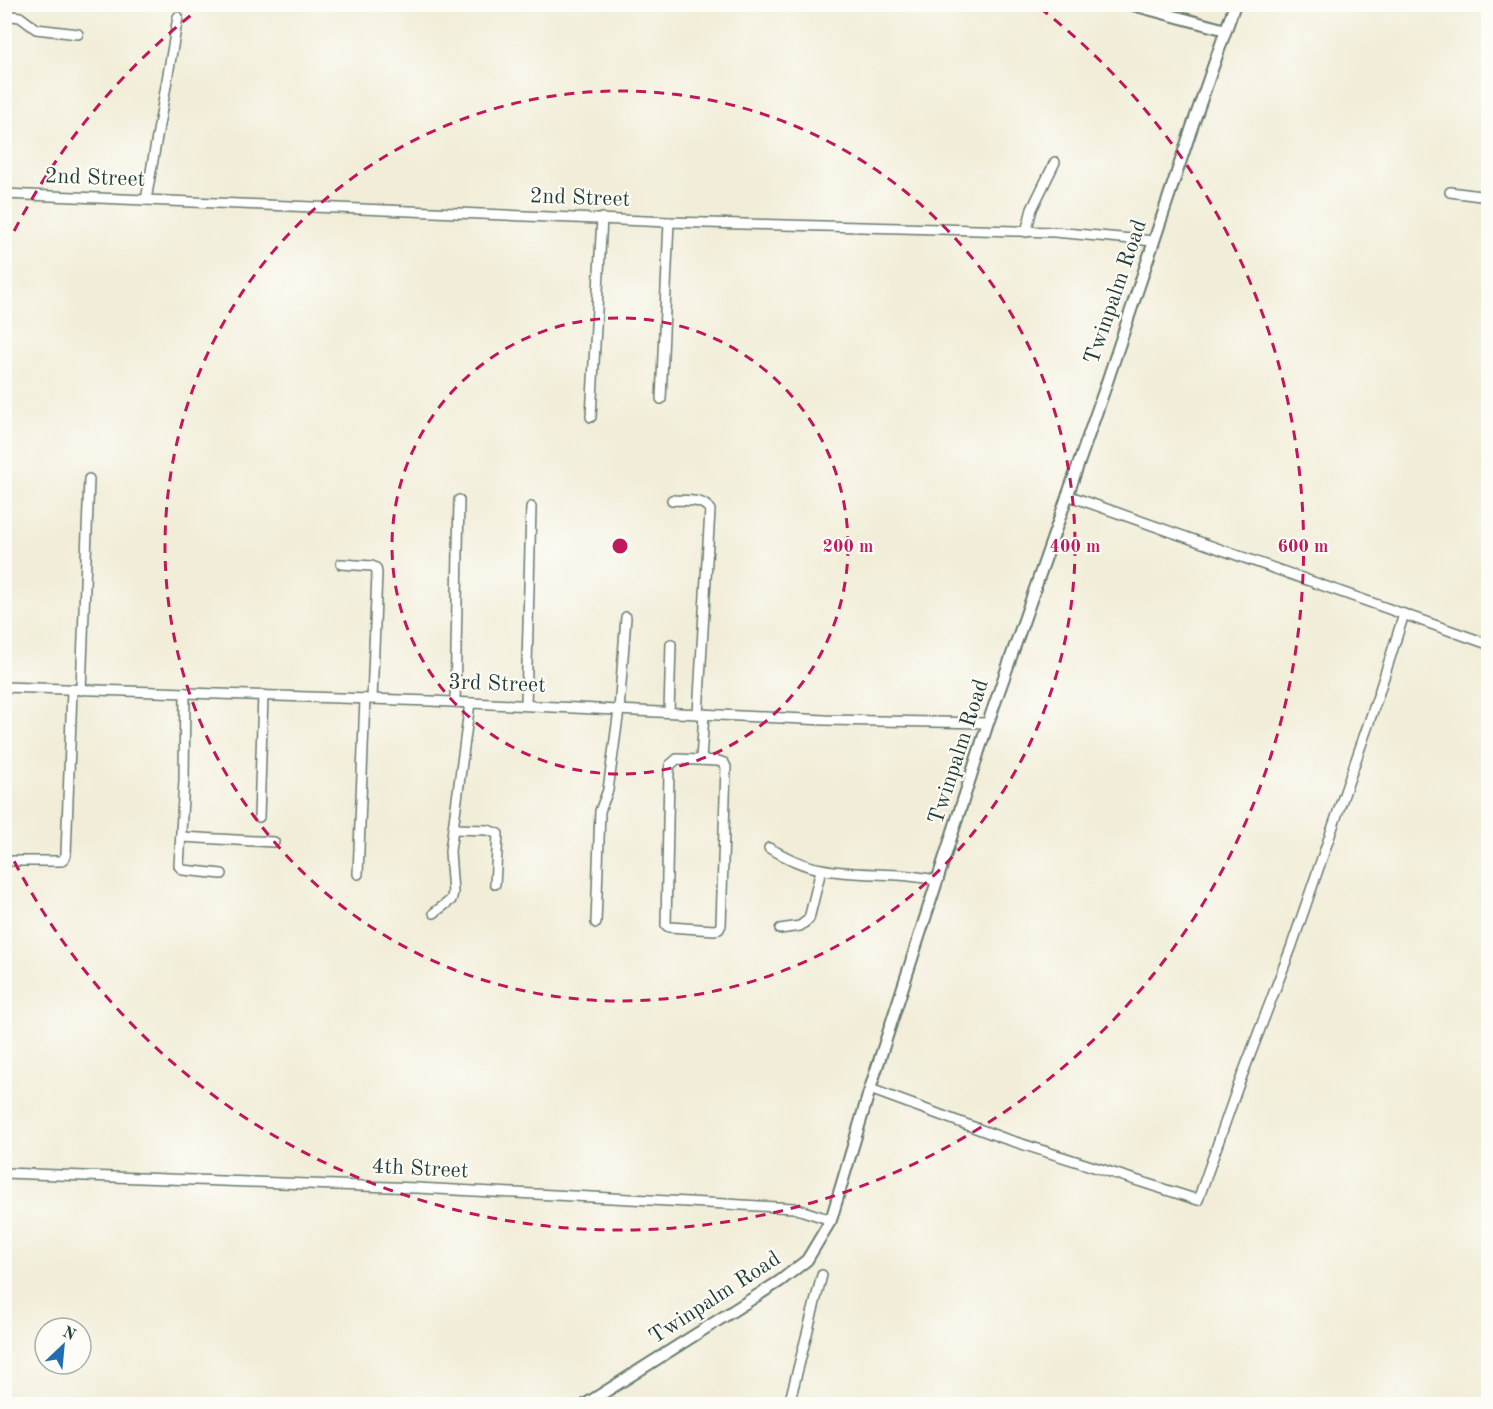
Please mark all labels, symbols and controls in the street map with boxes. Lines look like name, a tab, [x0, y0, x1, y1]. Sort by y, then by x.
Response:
street label: 2nd Street	[44, 165, 146, 191]
street label: 2nd Street	[529, 185, 631, 211]
street label: Twinpalm Road	[1081, 217, 1151, 367]
centre of rings	[610, 536, 630, 556]
text: 200 m	[823, 538, 873, 556]
text: 400 m	[1050, 538, 1100, 556]
text: 600 m	[1278, 538, 1328, 556]
street label: 3rd Street	[448, 671, 546, 697]
street label: Twinpalm Road	[925, 677, 993, 827]
street label: 4th Street	[371, 1155, 469, 1183]
street label: Twinpalm Road	[645, 1248, 785, 1348]
north arrow	[33, 1316, 93, 1376]
text: N	[60, 1324, 78, 1345]

